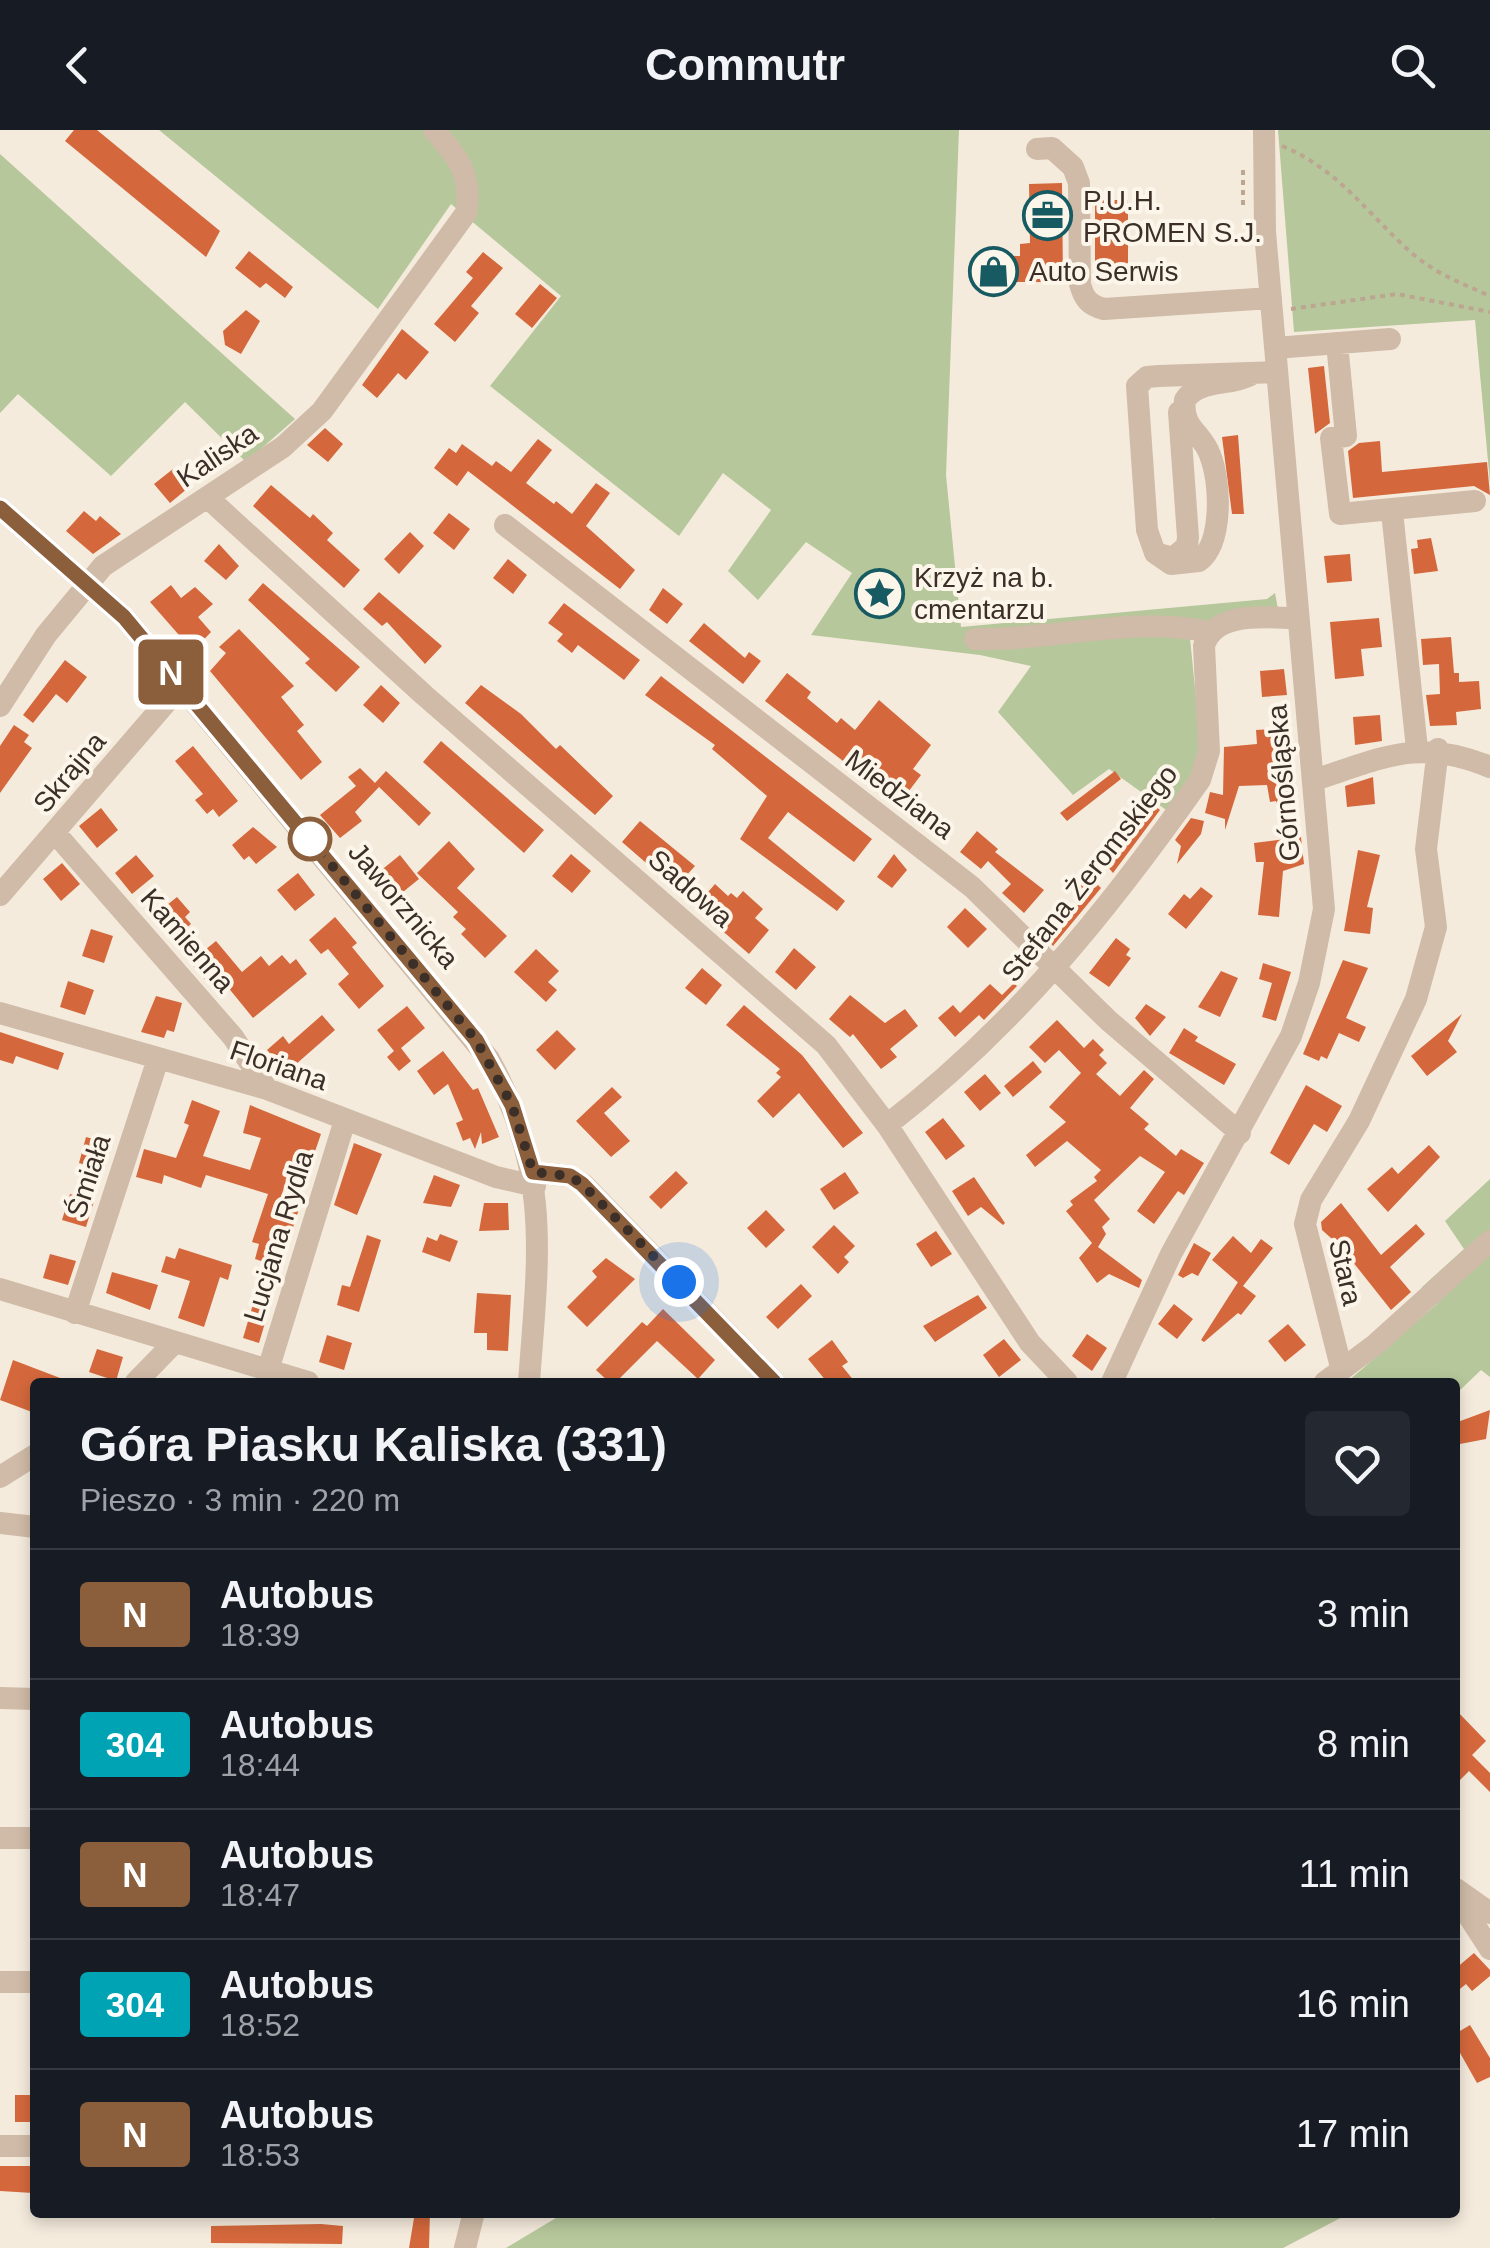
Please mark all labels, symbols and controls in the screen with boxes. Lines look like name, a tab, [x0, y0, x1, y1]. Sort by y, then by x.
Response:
icon: back	[50, 38, 105, 93]
icon: search	[1385, 38, 1440, 93]
text: Commutr	[645, 39, 845, 90]
place label: P.U.H. PROMEN S.J.	[1083, 185, 1262, 248]
office icon: P.U.H. PROMEN S.J.	[1022, 190, 1074, 242]
shop icon: Auto Serwis	[968, 245, 1020, 297]
place label: Auto Serwis	[1029, 256, 1178, 287]
street label: Kaliska	[171, 417, 264, 494]
place label: Krzyż na b. cmentarzu	[914, 562, 1054, 625]
place icon: Krzyż na b. cmentarzu	[853, 567, 905, 619]
line badge: N	[138, 640, 204, 704]
text: N	[158, 653, 184, 692]
street label: Górnośląska	[1261, 703, 1306, 863]
street label: Skrajna	[27, 726, 112, 819]
street label: Miedziana	[839, 744, 960, 845]
street label: Stefana Żeromskiego	[995, 759, 1184, 988]
unlabelled marker	[289, 818, 331, 860]
street label: Jaworznicka	[342, 836, 465, 975]
street label: Sadowa	[642, 843, 739, 934]
street label: Kamienna	[135, 883, 241, 998]
street label: Floriana	[226, 1034, 332, 1097]
street label: Śmiała	[60, 1130, 117, 1222]
street label: Lucjana Rydla	[238, 1146, 319, 1326]
street label: Stara	[1323, 1236, 1368, 1309]
your location	[654, 1257, 704, 1307]
button: heart	[1305, 1411, 1410, 1516]
text: Góra Piasku Kaliska (331)	[80, 1418, 667, 1471]
text: Pieszo · 3 min · 220 m	[80, 1482, 400, 1518]
text: Autobus	[220, 1574, 374, 1616]
text: 3 min	[1317, 1593, 1410, 1635]
text: N	[122, 1595, 148, 1634]
text: 18:39	[220, 1617, 300, 1653]
text: Autobus	[220, 1704, 374, 1746]
text: 8 min	[1317, 1723, 1410, 1765]
text: 304	[106, 1725, 164, 1764]
text: 18:44	[220, 1747, 300, 1783]
text: Autobus	[220, 1834, 374, 1876]
text: 11 min	[1299, 1853, 1410, 1895]
text: N	[122, 1855, 148, 1894]
text: 18:47	[220, 1877, 300, 1913]
text: Autobus	[220, 1964, 374, 2006]
text: 16 min	[1296, 1983, 1410, 2025]
text: 304	[106, 1985, 164, 2024]
text: 18:52	[220, 2007, 300, 2043]
text: Autobus	[220, 2094, 374, 2136]
text: 17 min	[1296, 2113, 1410, 2155]
text: N	[122, 2115, 148, 2154]
text: 18:53	[220, 2137, 300, 2173]

